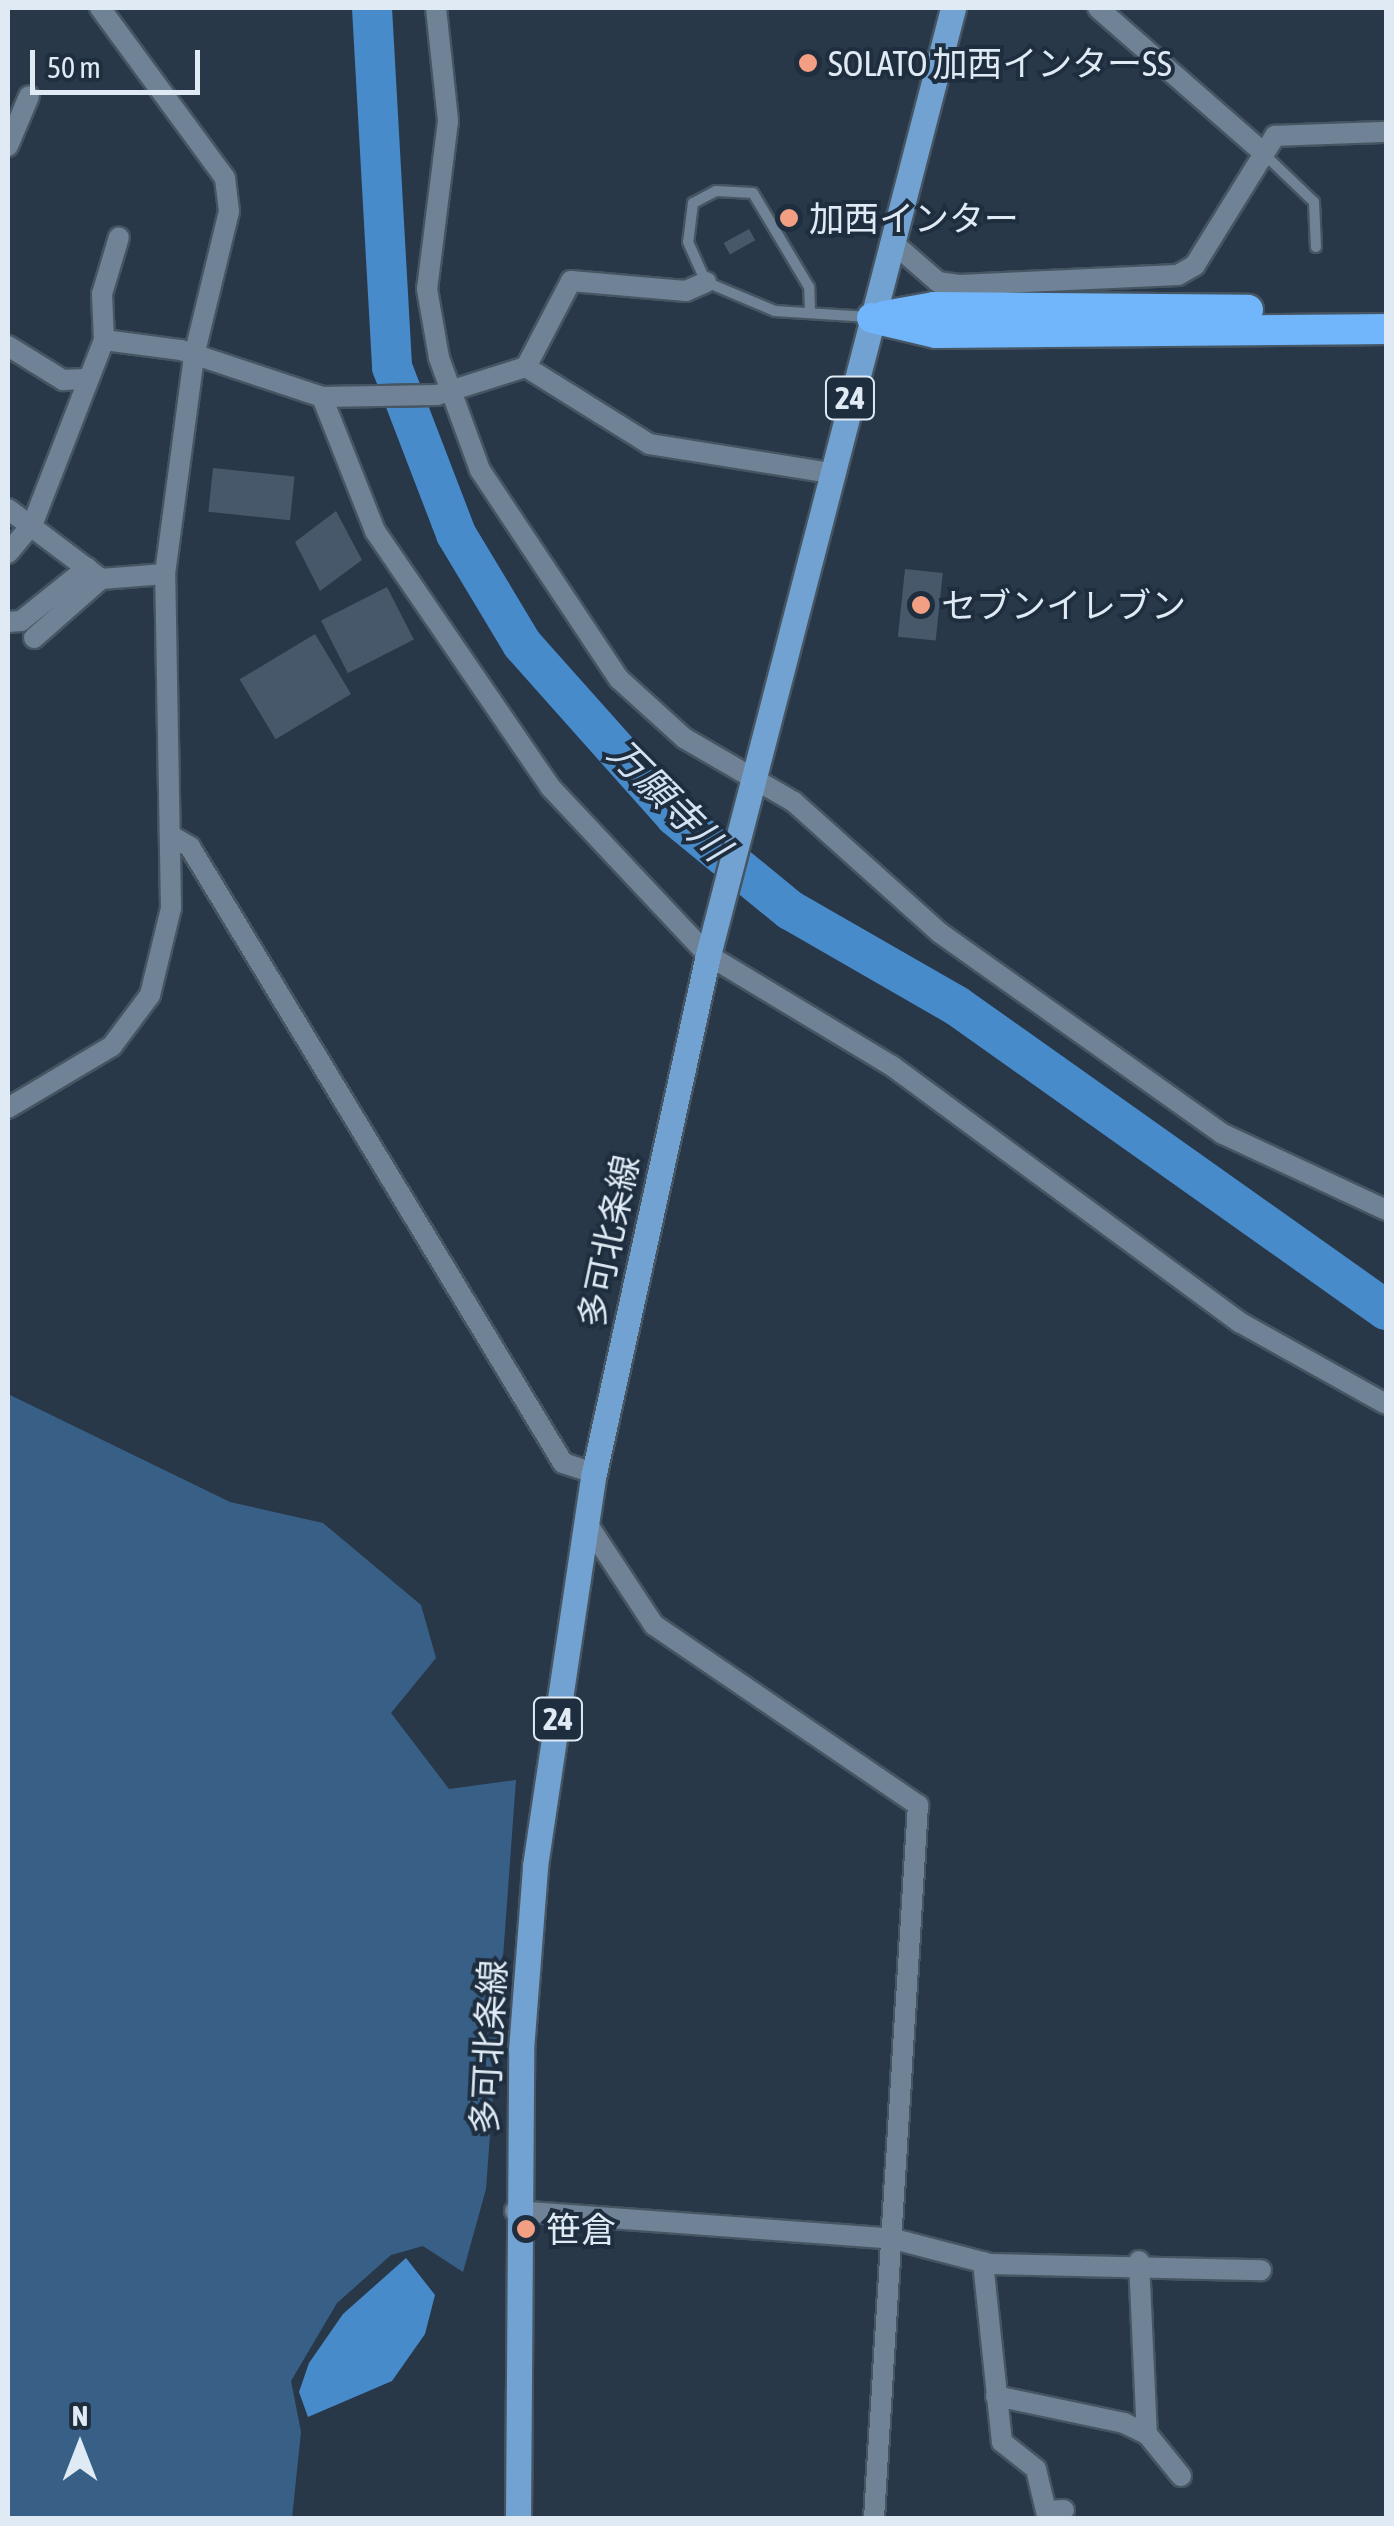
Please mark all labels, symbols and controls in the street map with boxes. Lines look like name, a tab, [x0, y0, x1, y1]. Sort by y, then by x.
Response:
scale bar	[35, 30, 205, 92]
place label: SOLATO 加西インターSS	[828, 42, 1172, 84]
text: 50 m	[47, 50, 101, 84]
marker: SOLATO 加西インターSS	[797, 52, 819, 74]
place label: 加西インター	[809, 197, 1019, 239]
marker: 加西インター	[778, 207, 800, 229]
road number: 24	[822, 371, 878, 425]
place label: セブンイレブン	[941, 584, 1186, 626]
marker: セブンイレブン	[910, 594, 932, 616]
water label: 万願寺川	[599, 730, 739, 870]
street label: 多可北条線	[569, 1151, 647, 1331]
road number: 24	[530, 1692, 586, 1746]
street label: 多可北条線	[462, 1959, 514, 2135]
place label: 笹倉	[546, 2208, 616, 2250]
marker: 笹倉	[515, 2218, 537, 2240]
north arrow	[30, 2396, 130, 2496]
text: N	[72, 2400, 88, 2432]

